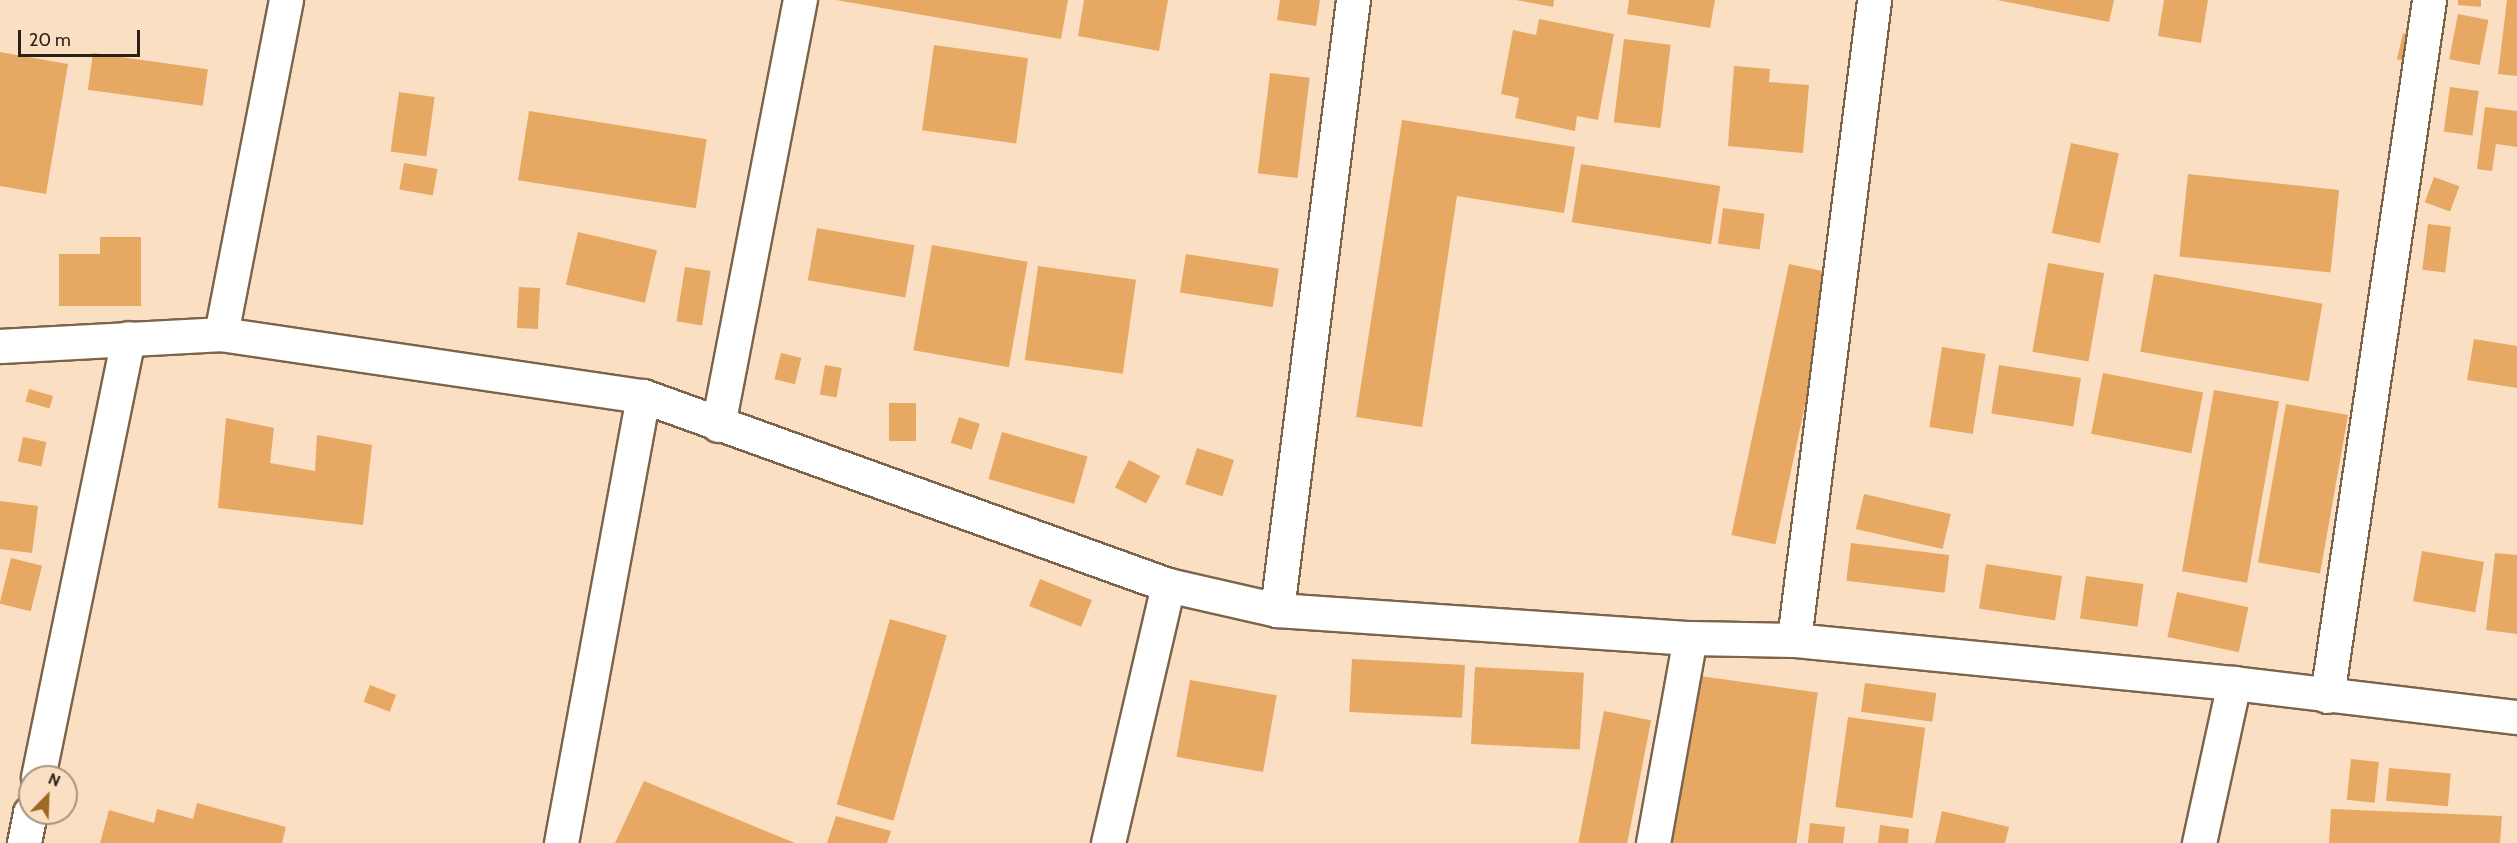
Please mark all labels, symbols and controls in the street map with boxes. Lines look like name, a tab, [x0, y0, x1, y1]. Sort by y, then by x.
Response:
scale bar	[21, 18, 142, 56]
text: 20 m	[29, 29, 71, 51]
north arrow	[18, 765, 78, 825]
text: N	[46, 769, 63, 791]

